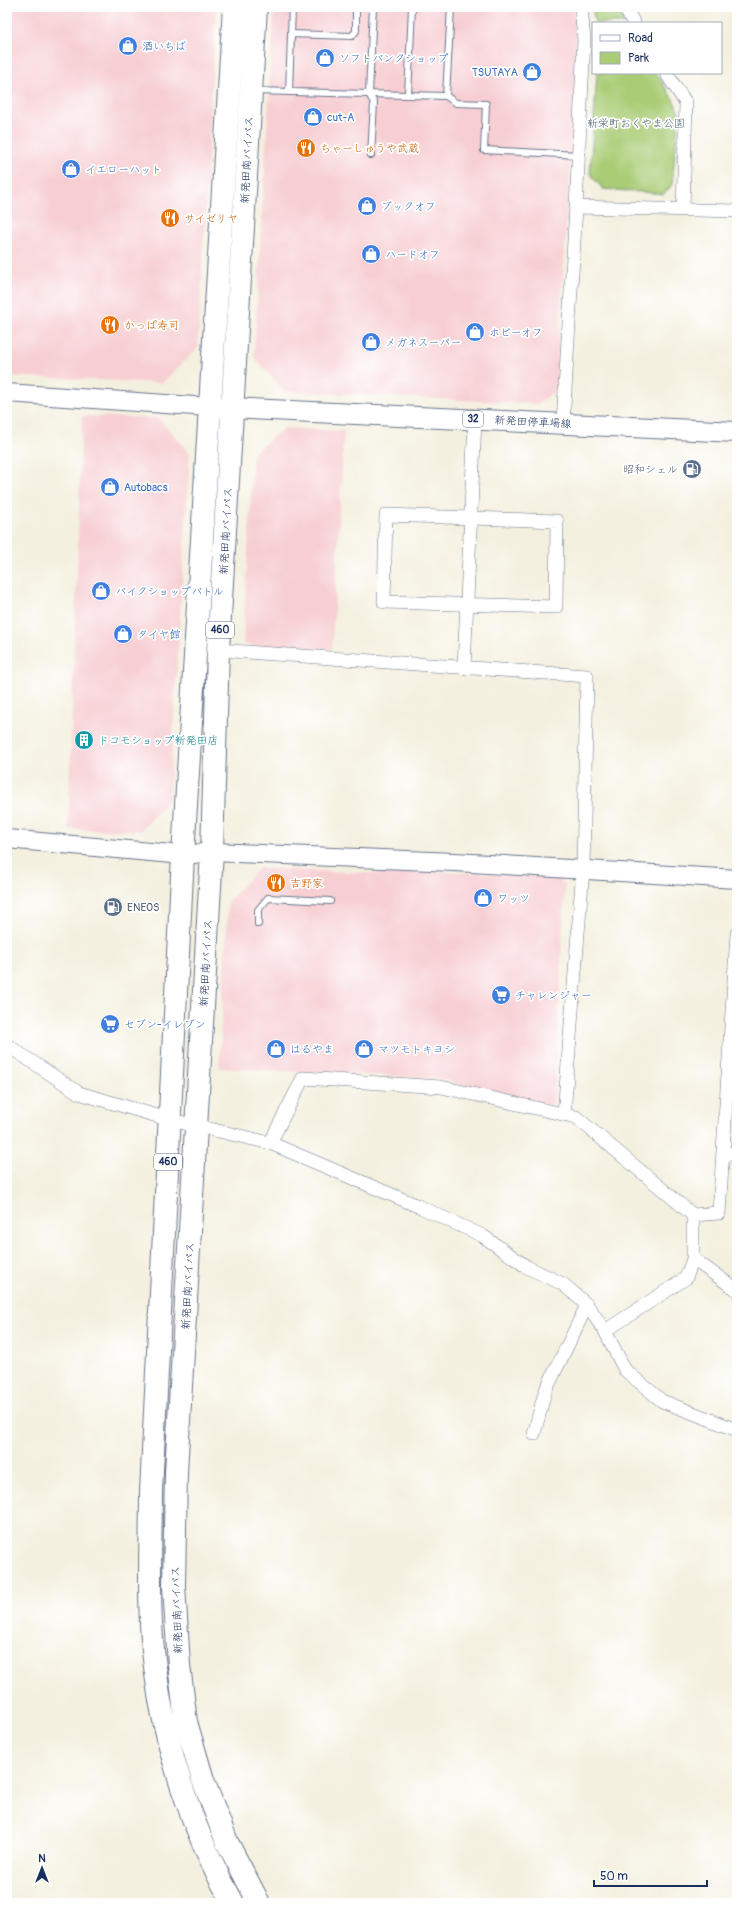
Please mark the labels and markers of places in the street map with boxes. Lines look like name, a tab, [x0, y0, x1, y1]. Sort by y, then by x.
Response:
shop icon: 酒いちば	[117, 35, 139, 57]
place label: 酒いちば	[142, 40, 186, 53]
shop icon: ソフトバンクショップ	[314, 47, 336, 69]
place label: ソフトバンクショップ	[339, 52, 449, 65]
shop icon: TSUTAYA	[521, 61, 543, 83]
place label: TSUTAYA	[472, 66, 518, 79]
shop icon: cut-A	[302, 106, 324, 128]
place label: cut-A	[327, 111, 354, 124]
restaurant icon: ちゃーしゅうや武蔵	[295, 137, 317, 159]
place label: ちゃーしゅうや武蔵	[320, 142, 419, 155]
shop icon: イエローハット	[60, 158, 82, 180]
place label: イエローハット	[85, 163, 162, 176]
shop icon: ブックオフ	[356, 195, 378, 217]
place label: ブックオフ	[381, 200, 436, 213]
restaurant icon: サイゼリヤ	[159, 207, 181, 229]
place label: サイゼリヤ	[184, 212, 238, 225]
shop icon: ハードオフ	[360, 243, 382, 265]
place label: ハードオフ	[385, 248, 440, 261]
restaurant icon: かっぱ寿司	[99, 314, 121, 336]
place label: かっぱ寿司	[124, 319, 179, 332]
shop icon: ホビーオフ	[464, 321, 486, 343]
place label: ホビーオフ	[489, 326, 543, 339]
shop icon: メガネスーパー	[360, 331, 382, 353]
place label: メガネスーパー	[385, 336, 461, 349]
fuel station icon: 昭和シェル	[681, 458, 703, 480]
place label: 昭和シェル	[623, 463, 678, 476]
shop icon: Autobacs	[99, 476, 121, 498]
place label: Autobacs	[124, 481, 168, 494]
shop icon: バイクショップバトル	[90, 580, 112, 602]
place label: バイクショップバトル	[115, 585, 224, 598]
shop icon: タイヤ館	[112, 623, 134, 645]
place label: タイヤ館	[137, 628, 181, 641]
building icon: ドコモショップ新発田店	[73, 729, 95, 751]
place label: ドコモショップ新発田店	[98, 734, 219, 747]
restaurant icon: 吉野家	[265, 872, 287, 894]
place label: 吉野家	[290, 877, 323, 890]
shop icon: ワッツ	[472, 887, 494, 909]
place label: ワッツ	[497, 892, 530, 905]
fuel station icon: ENEOS	[102, 896, 124, 918]
place label: ENEOS	[127, 901, 160, 914]
supermarket icon: チャレンジャー	[490, 984, 512, 1006]
place label: チャレンジャー	[515, 989, 592, 1002]
supermarket icon: セブン-イレブン	[99, 1013, 121, 1035]
place label: セブン-イレブン	[124, 1018, 206, 1031]
shop icon: はるやま	[265, 1038, 287, 1060]
shop icon: マツモトキヨシ	[353, 1038, 375, 1060]
place label: はるやま	[290, 1043, 334, 1056]
place label: マツモトキヨシ	[378, 1043, 455, 1056]

